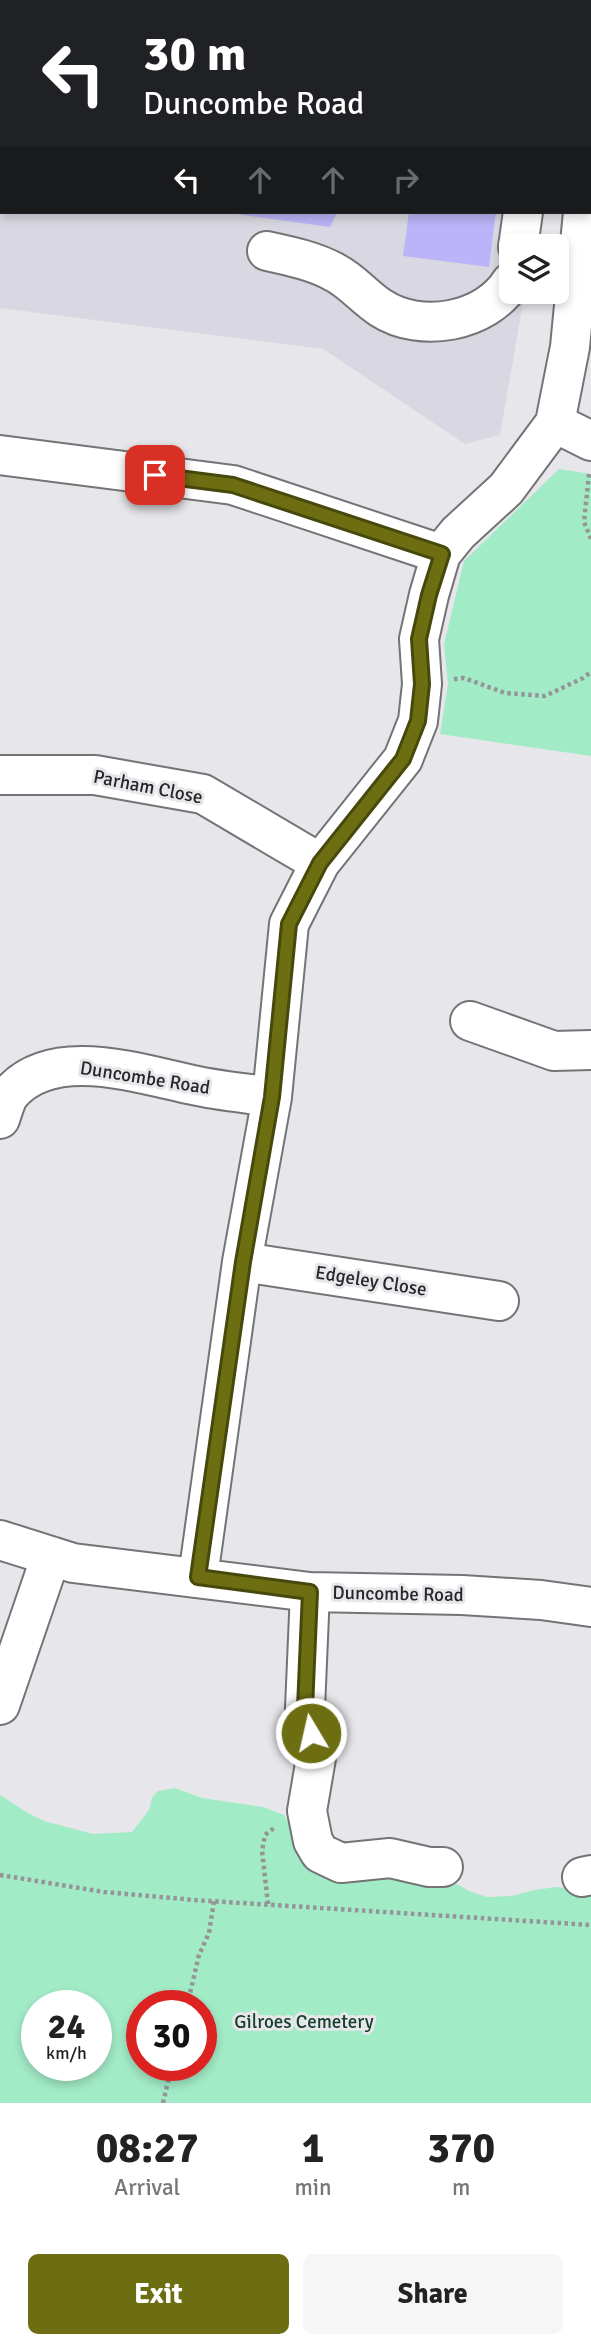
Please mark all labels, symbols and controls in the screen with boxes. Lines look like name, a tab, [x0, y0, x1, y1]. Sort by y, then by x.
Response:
text: 30 m	[143, 24, 246, 84]
icon: left	[28, 28, 119, 119]
text: Duncombe Road	[143, 84, 364, 123]
icon: left	[168, 161, 206, 199]
icon: ahead	[241, 161, 279, 199]
icon: ahead	[314, 161, 352, 199]
icon: right	[387, 161, 425, 199]
map controls	[499, 234, 569, 304]
button: layers	[499, 234, 569, 304]
pin	[125, 445, 185, 505]
icon: arrive	[136, 456, 174, 494]
street label: Parham Close	[91, 765, 205, 809]
street label: Duncombe Road	[78, 1056, 212, 1100]
street label: Edgeley Close	[314, 1260, 428, 1302]
street label: Duncombe Road	[332, 1581, 464, 1607]
position arrow	[274, 1696, 348, 1770]
speed limit sign: 30	[126, 1990, 217, 2081]
text: 24	[48, 2005, 85, 2048]
park label: Gilroes Cemetery	[234, 2010, 374, 2034]
text: km/h	[46, 2042, 87, 2064]
text: 08:27	[96, 2123, 199, 2174]
text: 1	[302, 2123, 324, 2174]
text: 370	[427, 2123, 495, 2174]
text: Arrival	[114, 2173, 180, 2202]
text: min	[294, 2173, 332, 2202]
text: m	[452, 2173, 470, 2202]
button: Exit	[28, 2254, 289, 2334]
button: Share	[303, 2254, 563, 2334]

